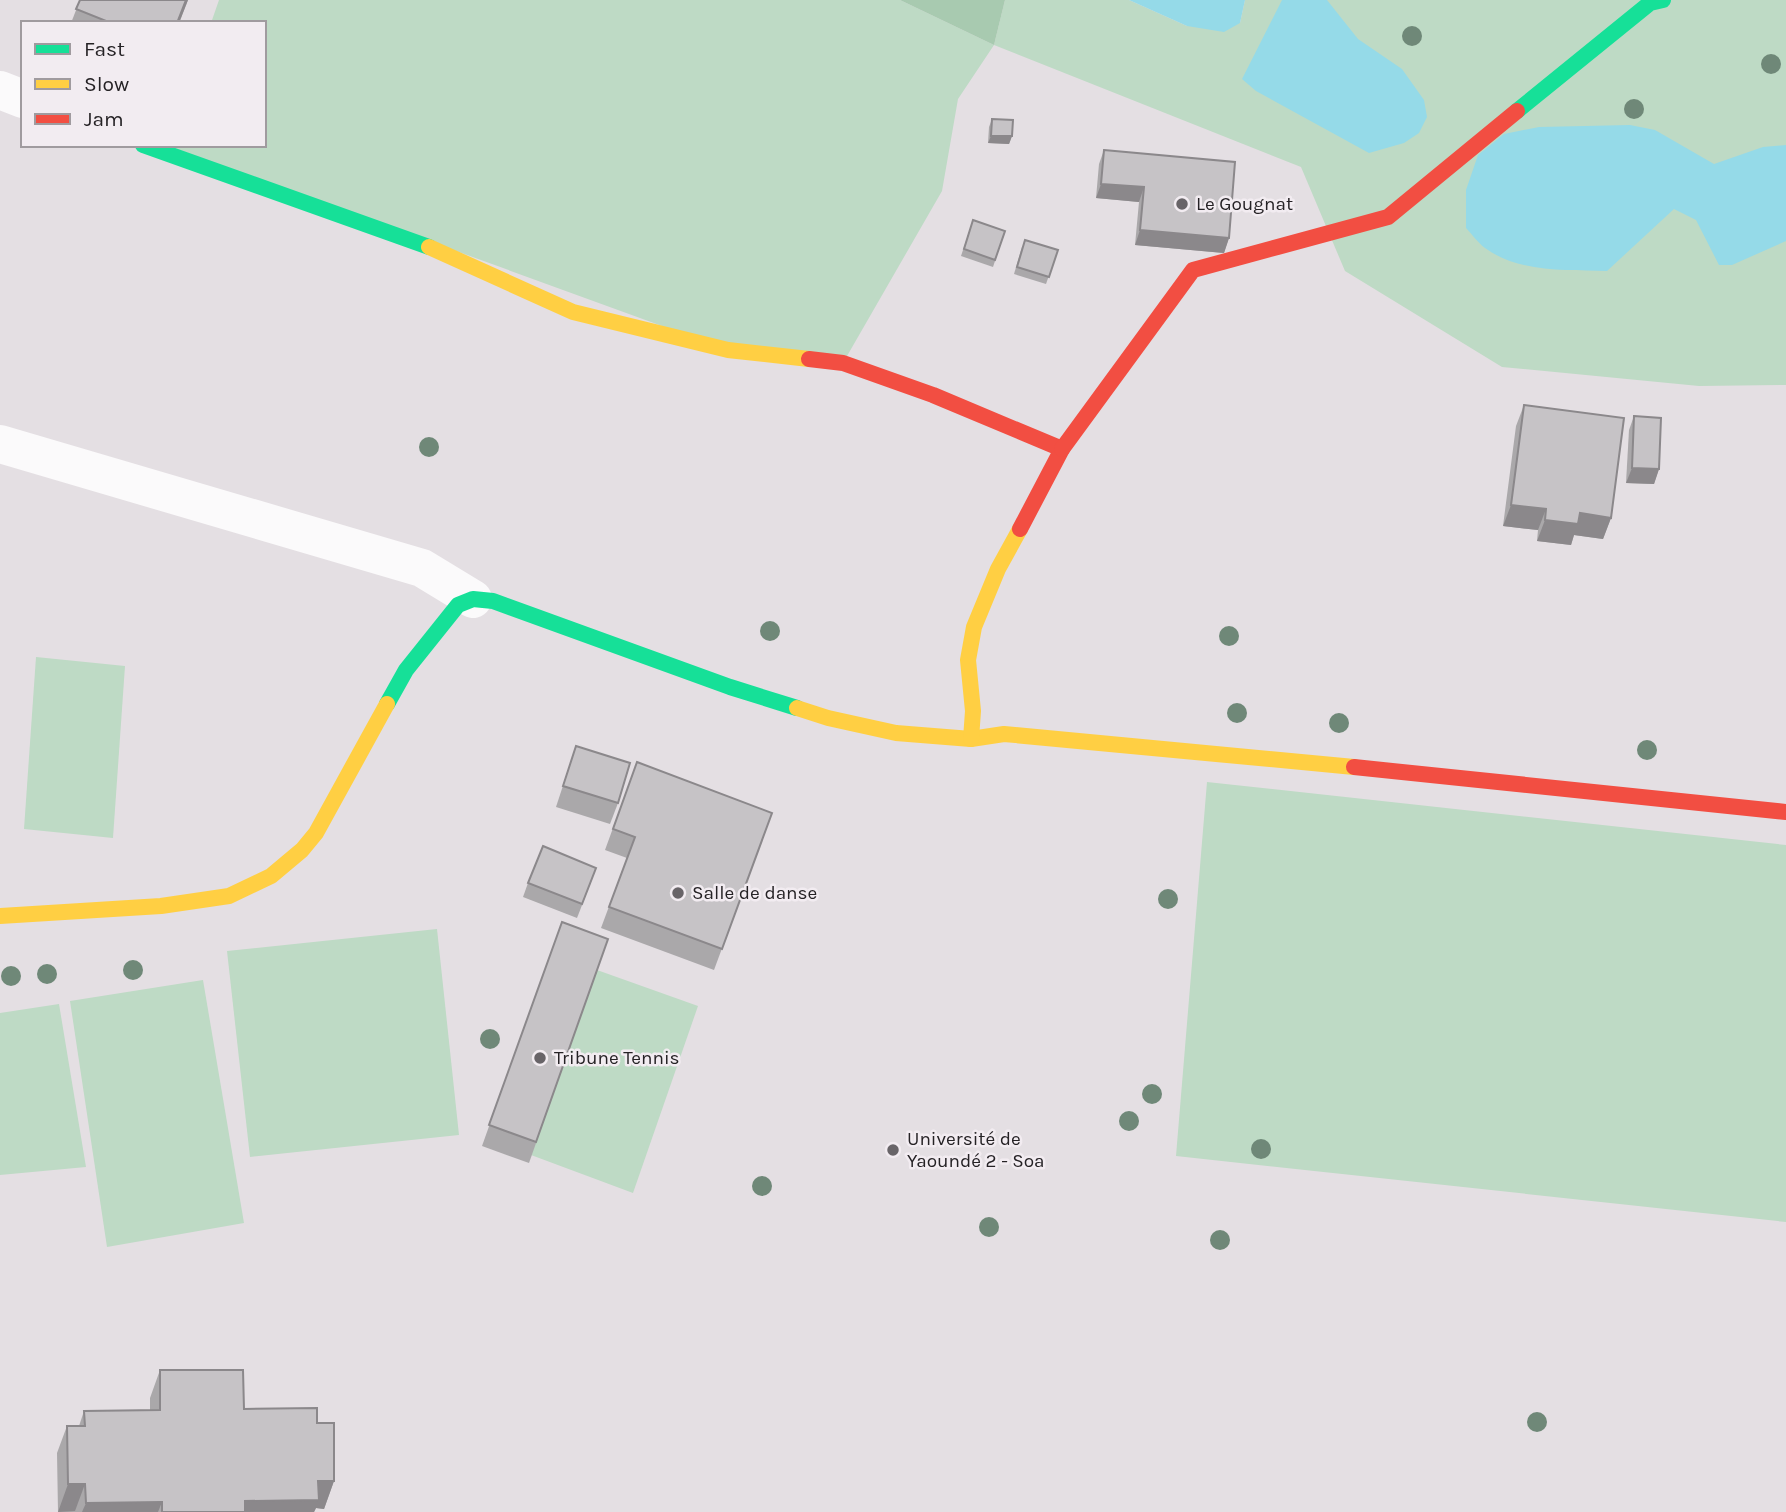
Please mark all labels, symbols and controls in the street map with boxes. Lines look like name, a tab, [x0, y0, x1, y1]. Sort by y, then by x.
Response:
legend	[21, 21, 266, 147]
text: Fast	[84, 37, 125, 61]
text: Slow	[84, 72, 129, 96]
text: Jam	[84, 107, 124, 131]
place label: Le Gougnat	[1196, 193, 1293, 215]
marker: Le Gougnat	[1174, 196, 1190, 212]
place label: Salle de danse	[692, 882, 817, 904]
marker: Salle de danse	[670, 885, 686, 901]
place label: Tribune Tennis	[554, 1047, 680, 1069]
marker: Tribune Tennis	[532, 1050, 548, 1066]
place label: Université de Yaoundé 2 - Soa	[907, 1128, 1045, 1172]
marker: Université de Yaoundé 2 - Soa	[885, 1142, 901, 1158]

